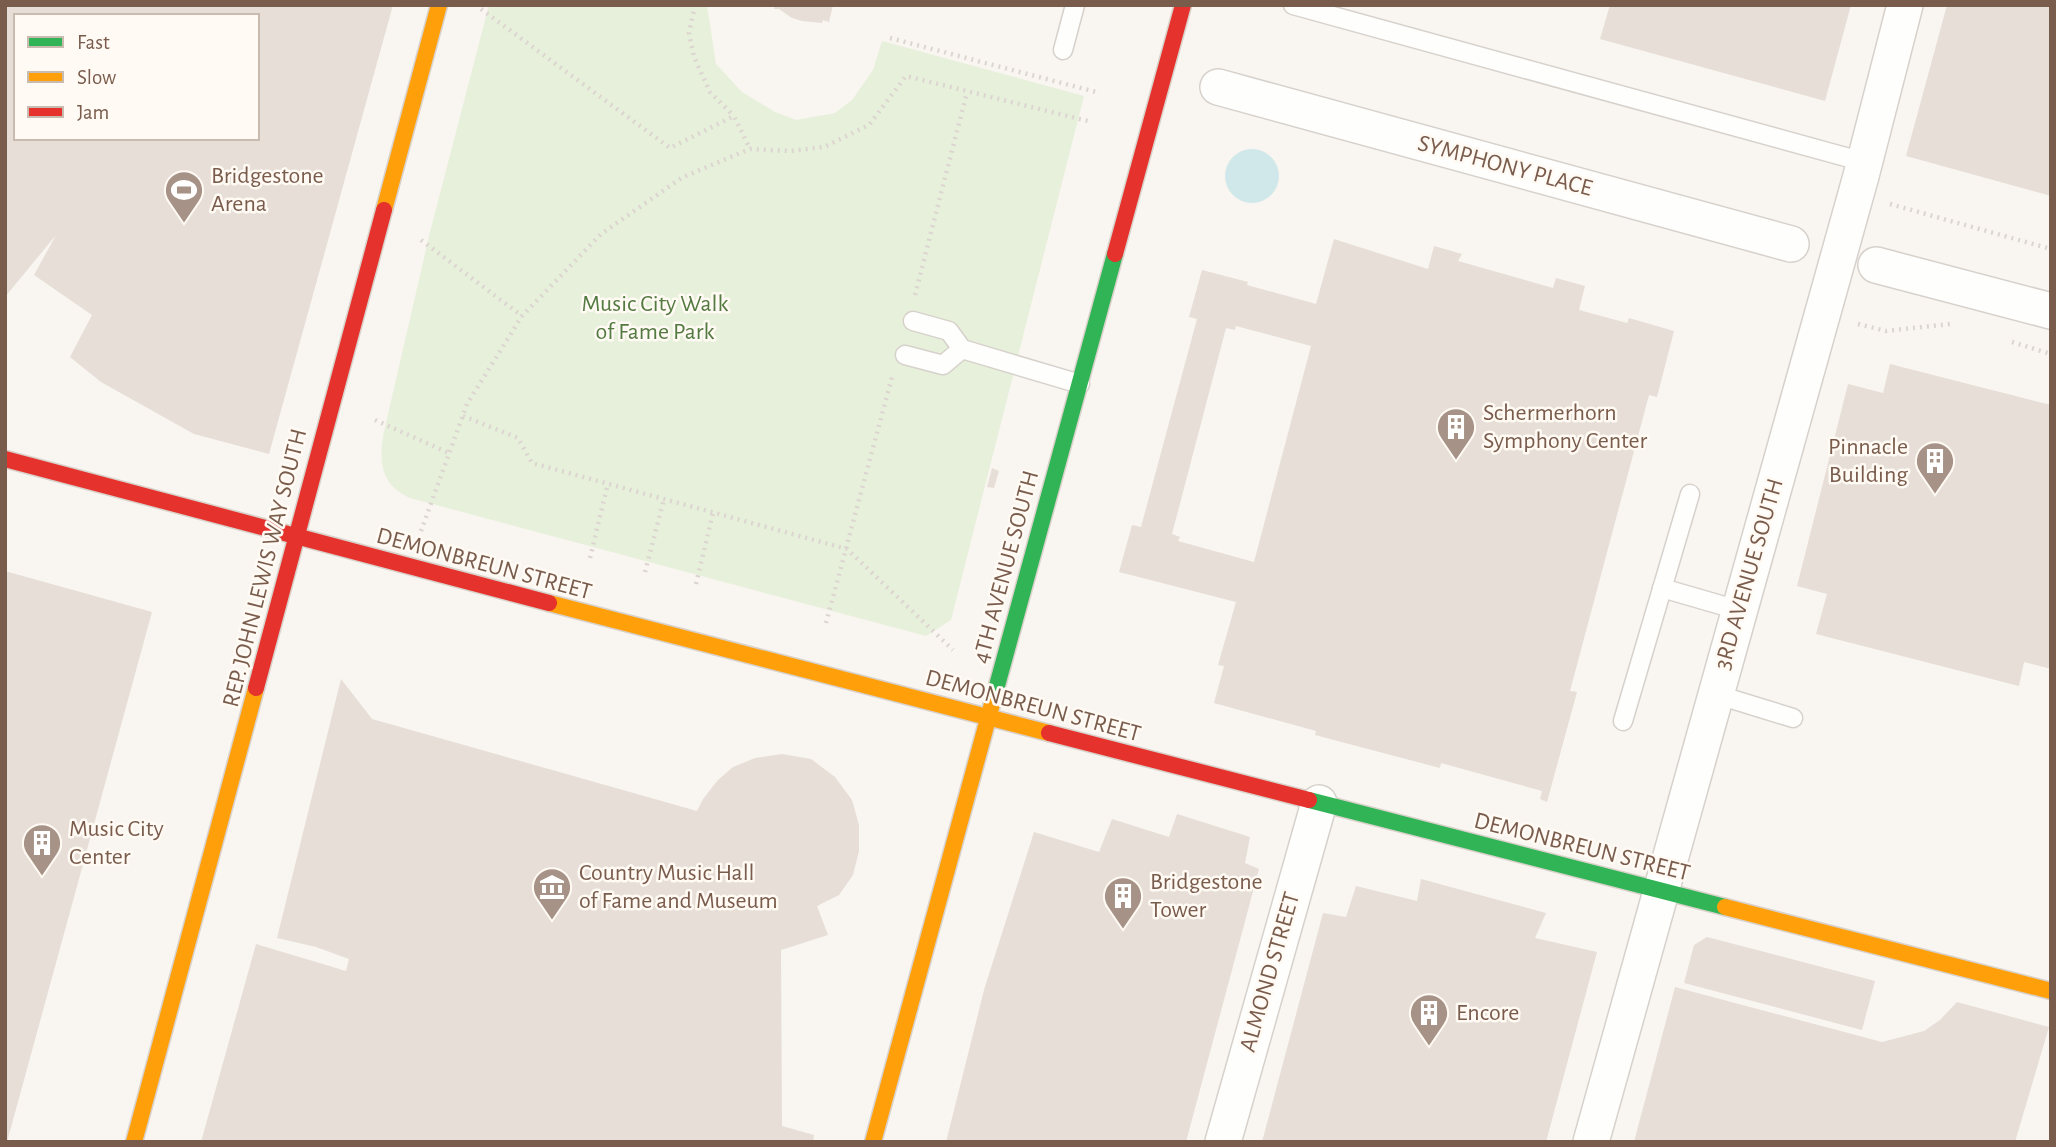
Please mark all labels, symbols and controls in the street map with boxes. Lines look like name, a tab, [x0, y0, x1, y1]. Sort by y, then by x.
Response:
legend	[14, 14, 259, 140]
text: Fast	[77, 32, 110, 53]
text: Slow	[77, 67, 116, 88]
text: Jam	[77, 102, 109, 123]
street label: SYMPHONY PLACE	[1415, 131, 1595, 201]
place label: Bridgestone Arena	[211, 164, 324, 216]
sports icon: Bridgestone Arena	[163, 169, 205, 224]
park label: Music City Walk of Fame Park	[582, 292, 728, 344]
place label: Schermerhorn Symphony Center	[1483, 401, 1648, 453]
building icon: Schermerhorn Symphony Center	[1435, 406, 1477, 461]
street label: REP. JOHN LEWIS WAY SOUTH	[219, 426, 311, 710]
place label: Pinnacle Building	[1828, 435, 1908, 487]
building icon: Pinnacle Building	[1914, 440, 1956, 495]
street label: 4TH AVENUE SOUTH	[969, 468, 1043, 666]
street label: 3RD AVENUE SOUTH	[1710, 476, 1788, 672]
street label: DEMONBREUN STREET	[374, 524, 594, 604]
street label: DEMONBREUN STREET	[923, 666, 1143, 746]
street label: DEMONBREUN STREET	[1472, 809, 1693, 886]
place label: Music City Center	[69, 817, 164, 869]
building icon: Music City Center	[21, 822, 63, 877]
place label: Country Music Hall of Fame and Museum	[579, 861, 778, 913]
museum icon: Country Music Hall of Fame and Museum	[531, 866, 573, 921]
place label: Bridgestone Tower	[1150, 870, 1263, 922]
building icon: Bridgestone Tower	[1102, 875, 1144, 930]
street label: ALMOND STREET	[1236, 889, 1304, 1055]
building icon: Encore	[1408, 992, 1450, 1047]
place label: Encore	[1456, 1001, 1519, 1025]

